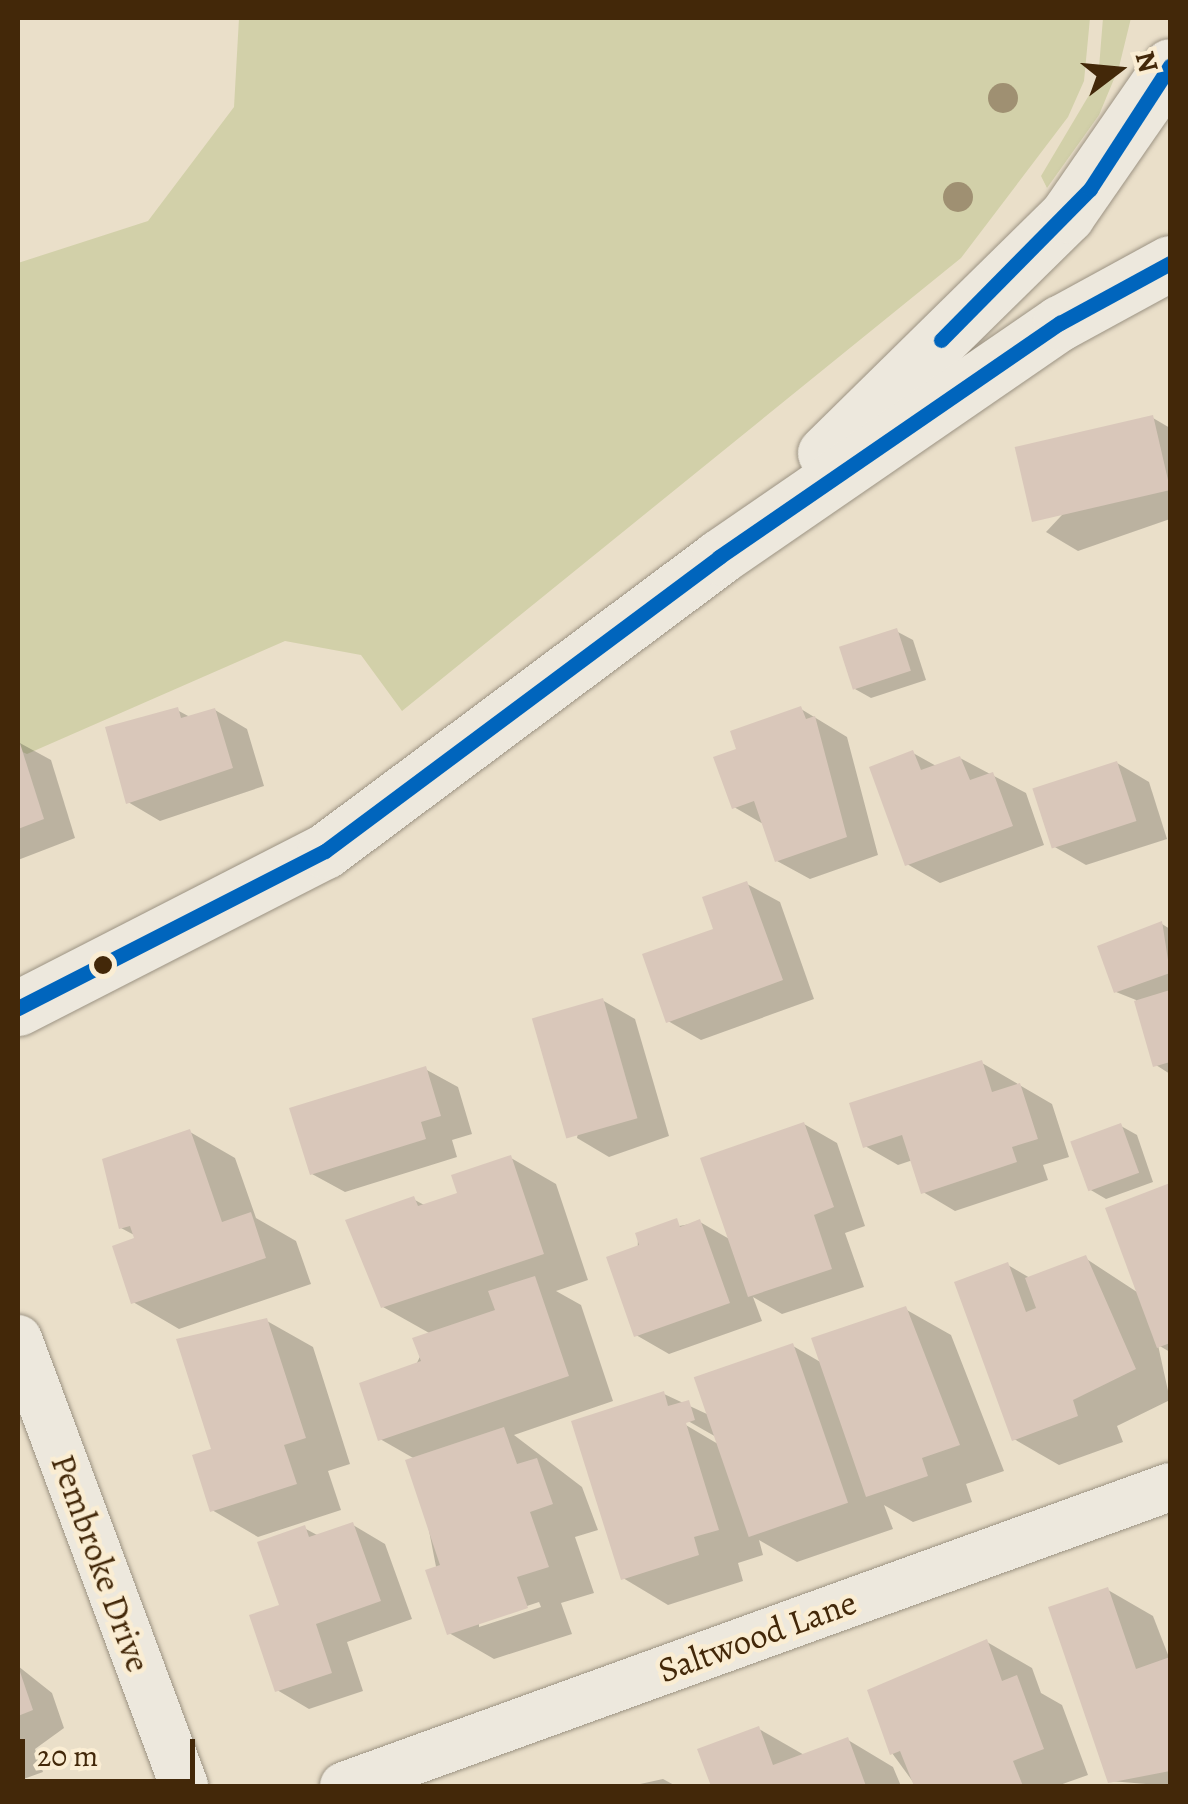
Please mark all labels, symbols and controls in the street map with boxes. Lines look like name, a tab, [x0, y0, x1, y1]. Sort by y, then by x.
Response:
north arrow	[1068, 20, 1168, 120]
text: N	[1126, 47, 1168, 77]
unlabelled marker	[93, 955, 113, 975]
street label: Pembroke Drive	[42, 1448, 160, 1678]
street label: Saltwood Lane	[652, 1581, 862, 1691]
scale bar	[25, 1719, 200, 1781]
text: 20 m	[37, 1736, 98, 1776]

